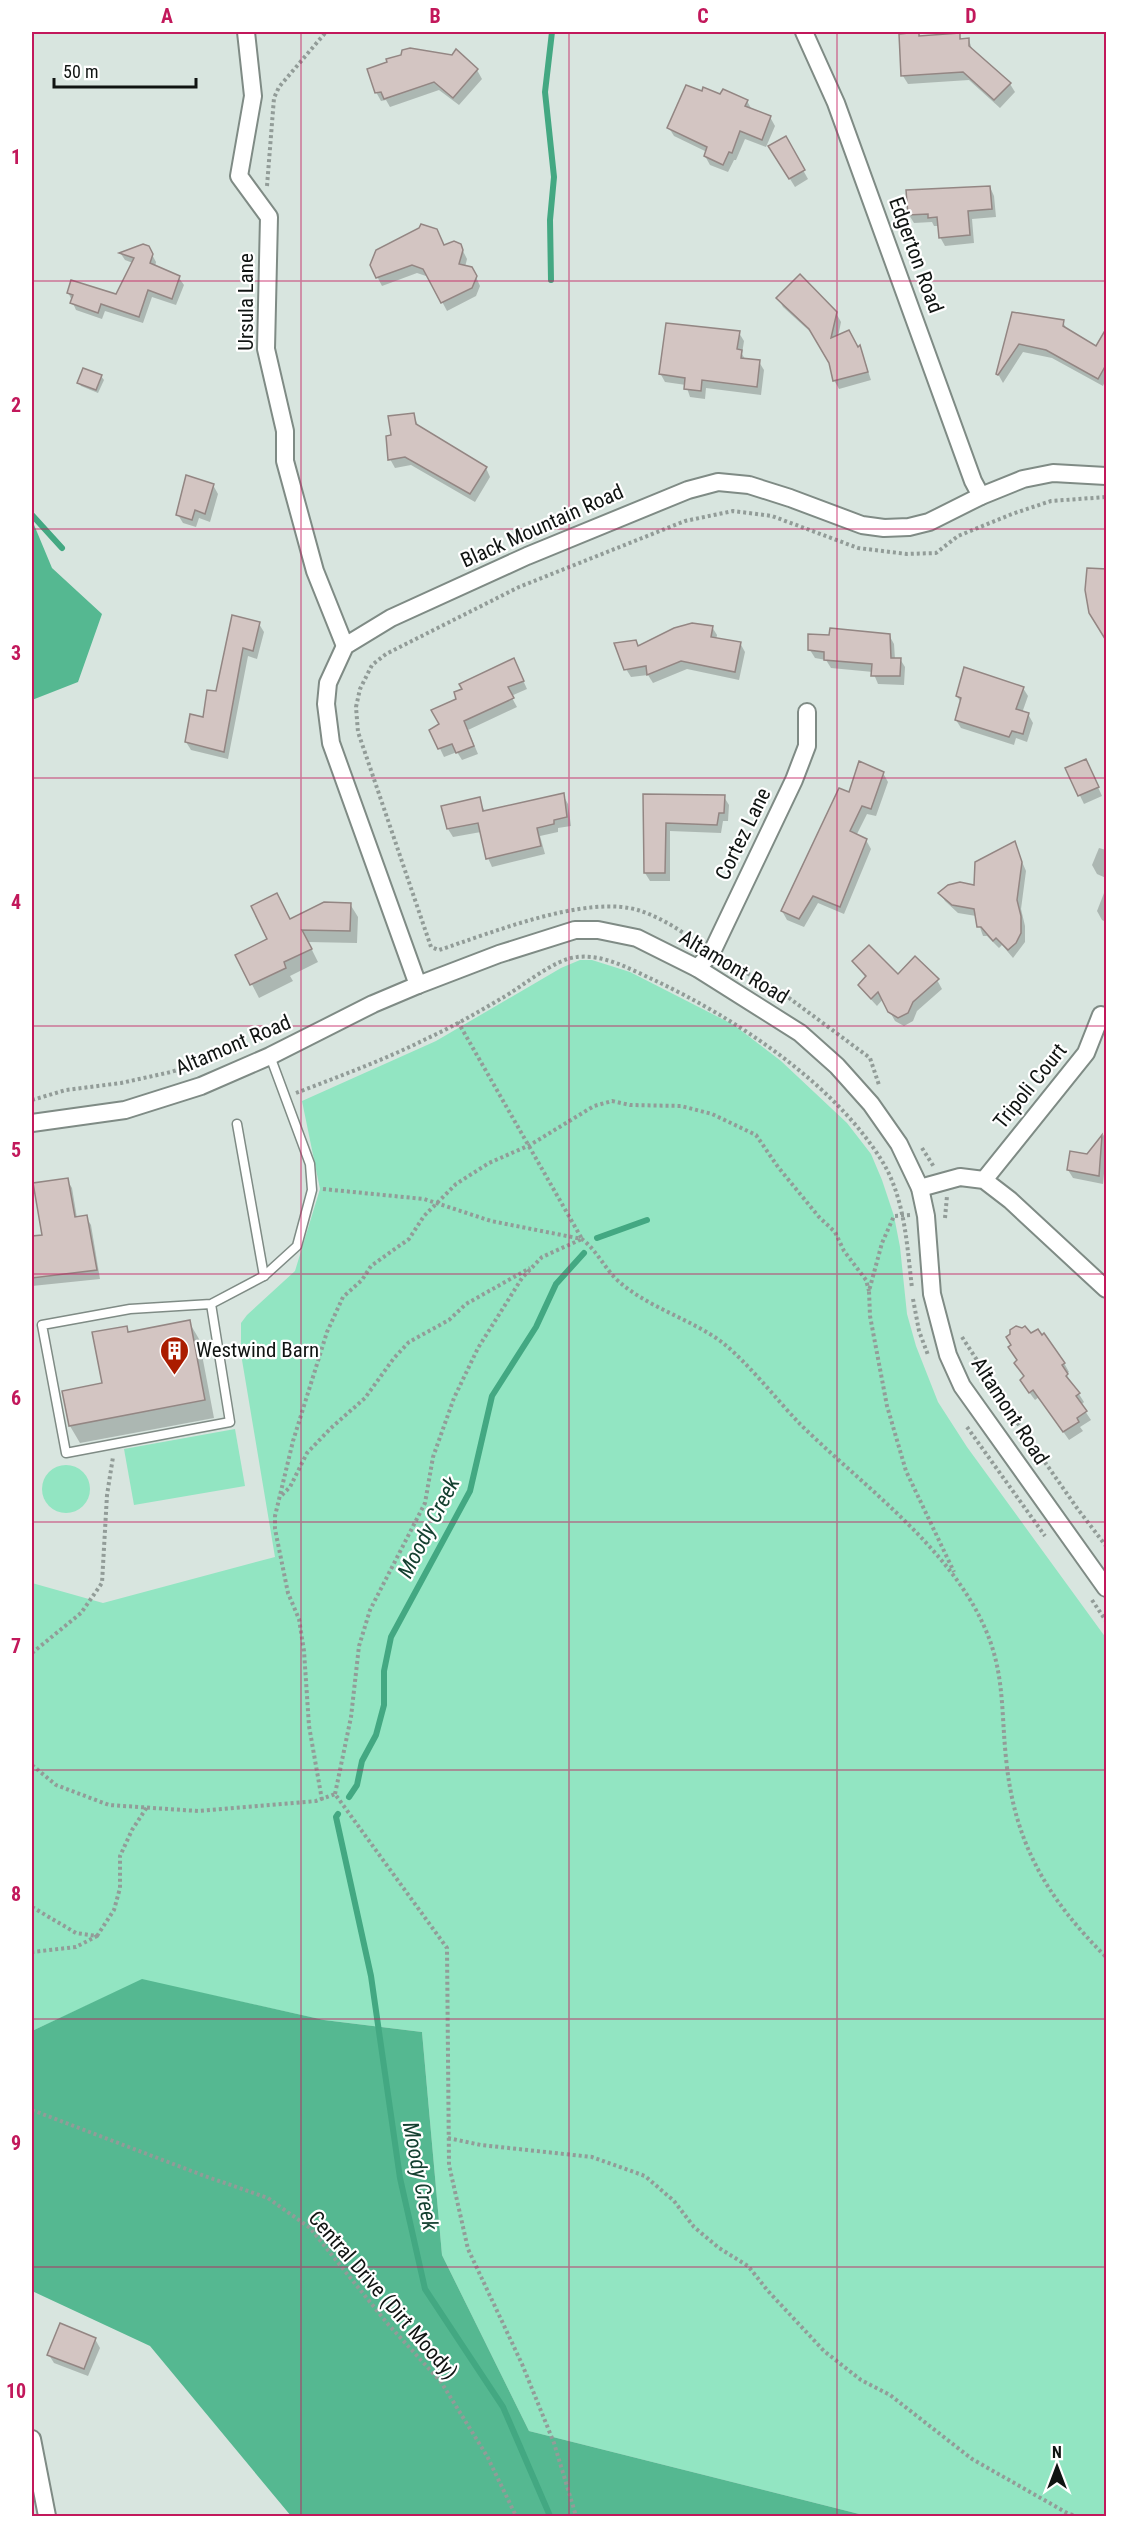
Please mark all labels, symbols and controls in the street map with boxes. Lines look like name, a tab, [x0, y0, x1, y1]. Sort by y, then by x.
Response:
text: A	[161, 4, 173, 28]
text: B	[429, 4, 441, 28]
text: C	[697, 4, 709, 28]
text: D	[965, 4, 977, 28]
scale bar	[54, 51, 196, 89]
text: 50 m	[63, 61, 98, 82]
text: 1	[11, 145, 21, 169]
street label: Edgerton Road	[884, 194, 948, 316]
street label: Ursula Lane	[234, 253, 258, 351]
text: 2	[11, 393, 21, 417]
street label: Black Mountain Road	[457, 479, 627, 573]
text: 3	[11, 641, 21, 665]
street label: Cortez Lane	[710, 784, 776, 884]
text: 4	[11, 890, 21, 914]
street label: Altamont Road	[675, 925, 793, 1009]
street label: Altamont Road	[172, 1010, 294, 1080]
street label: Tripoli Court	[988, 1039, 1072, 1133]
text: 5	[11, 1138, 21, 1162]
building icon: Westwind Barn	[159, 1334, 191, 1376]
place label: Westwind Barn	[196, 1338, 319, 1362]
street label: Altamont Road	[966, 1353, 1054, 1469]
text: 6	[11, 1386, 21, 1410]
water label: Moody Creek	[392, 1472, 465, 1582]
text: 7	[11, 1634, 21, 1658]
text: 8	[11, 1882, 21, 1906]
water label: Moody Creek	[398, 2120, 443, 2233]
text: 9	[11, 2131, 21, 2155]
street label: Central Drive (Dirt Moody)	[304, 2206, 462, 2384]
text: 10	[6, 2379, 26, 2403]
north arrow	[1027, 2437, 1087, 2497]
text: N	[1052, 2443, 1062, 2462]

